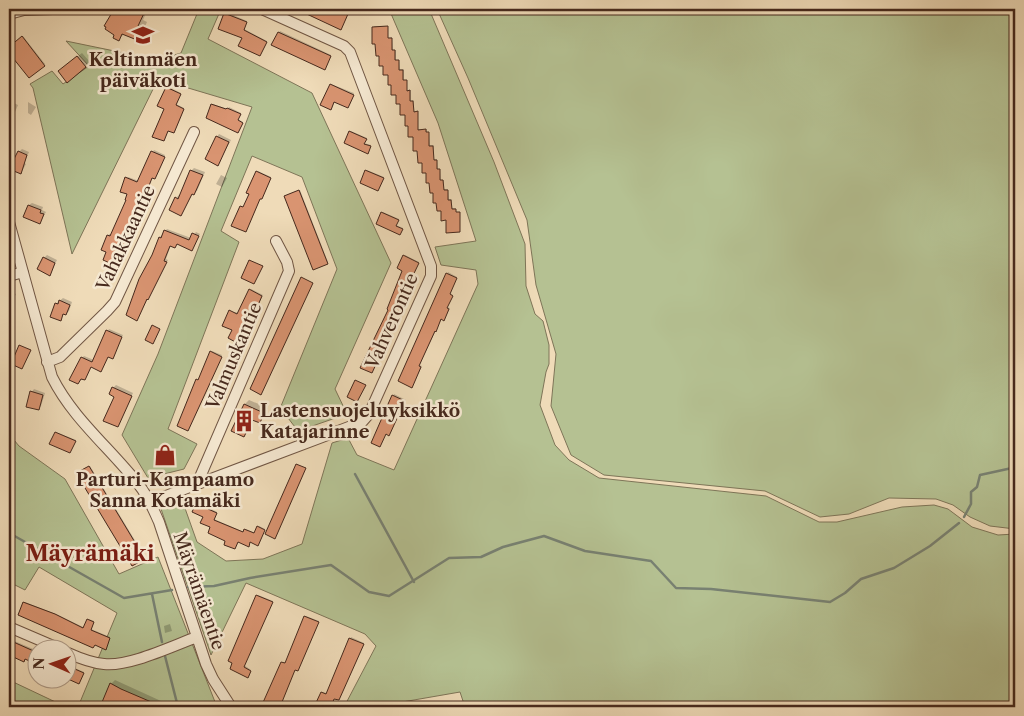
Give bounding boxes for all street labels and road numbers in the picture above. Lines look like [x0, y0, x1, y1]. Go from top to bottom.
street label: Vahakkaantie [91, 182, 160, 295]
street label: Vahverontie [361, 270, 423, 373]
street label: Valmuskantie [201, 299, 267, 414]
street label: Mäyrämäentie [168, 529, 230, 653]

